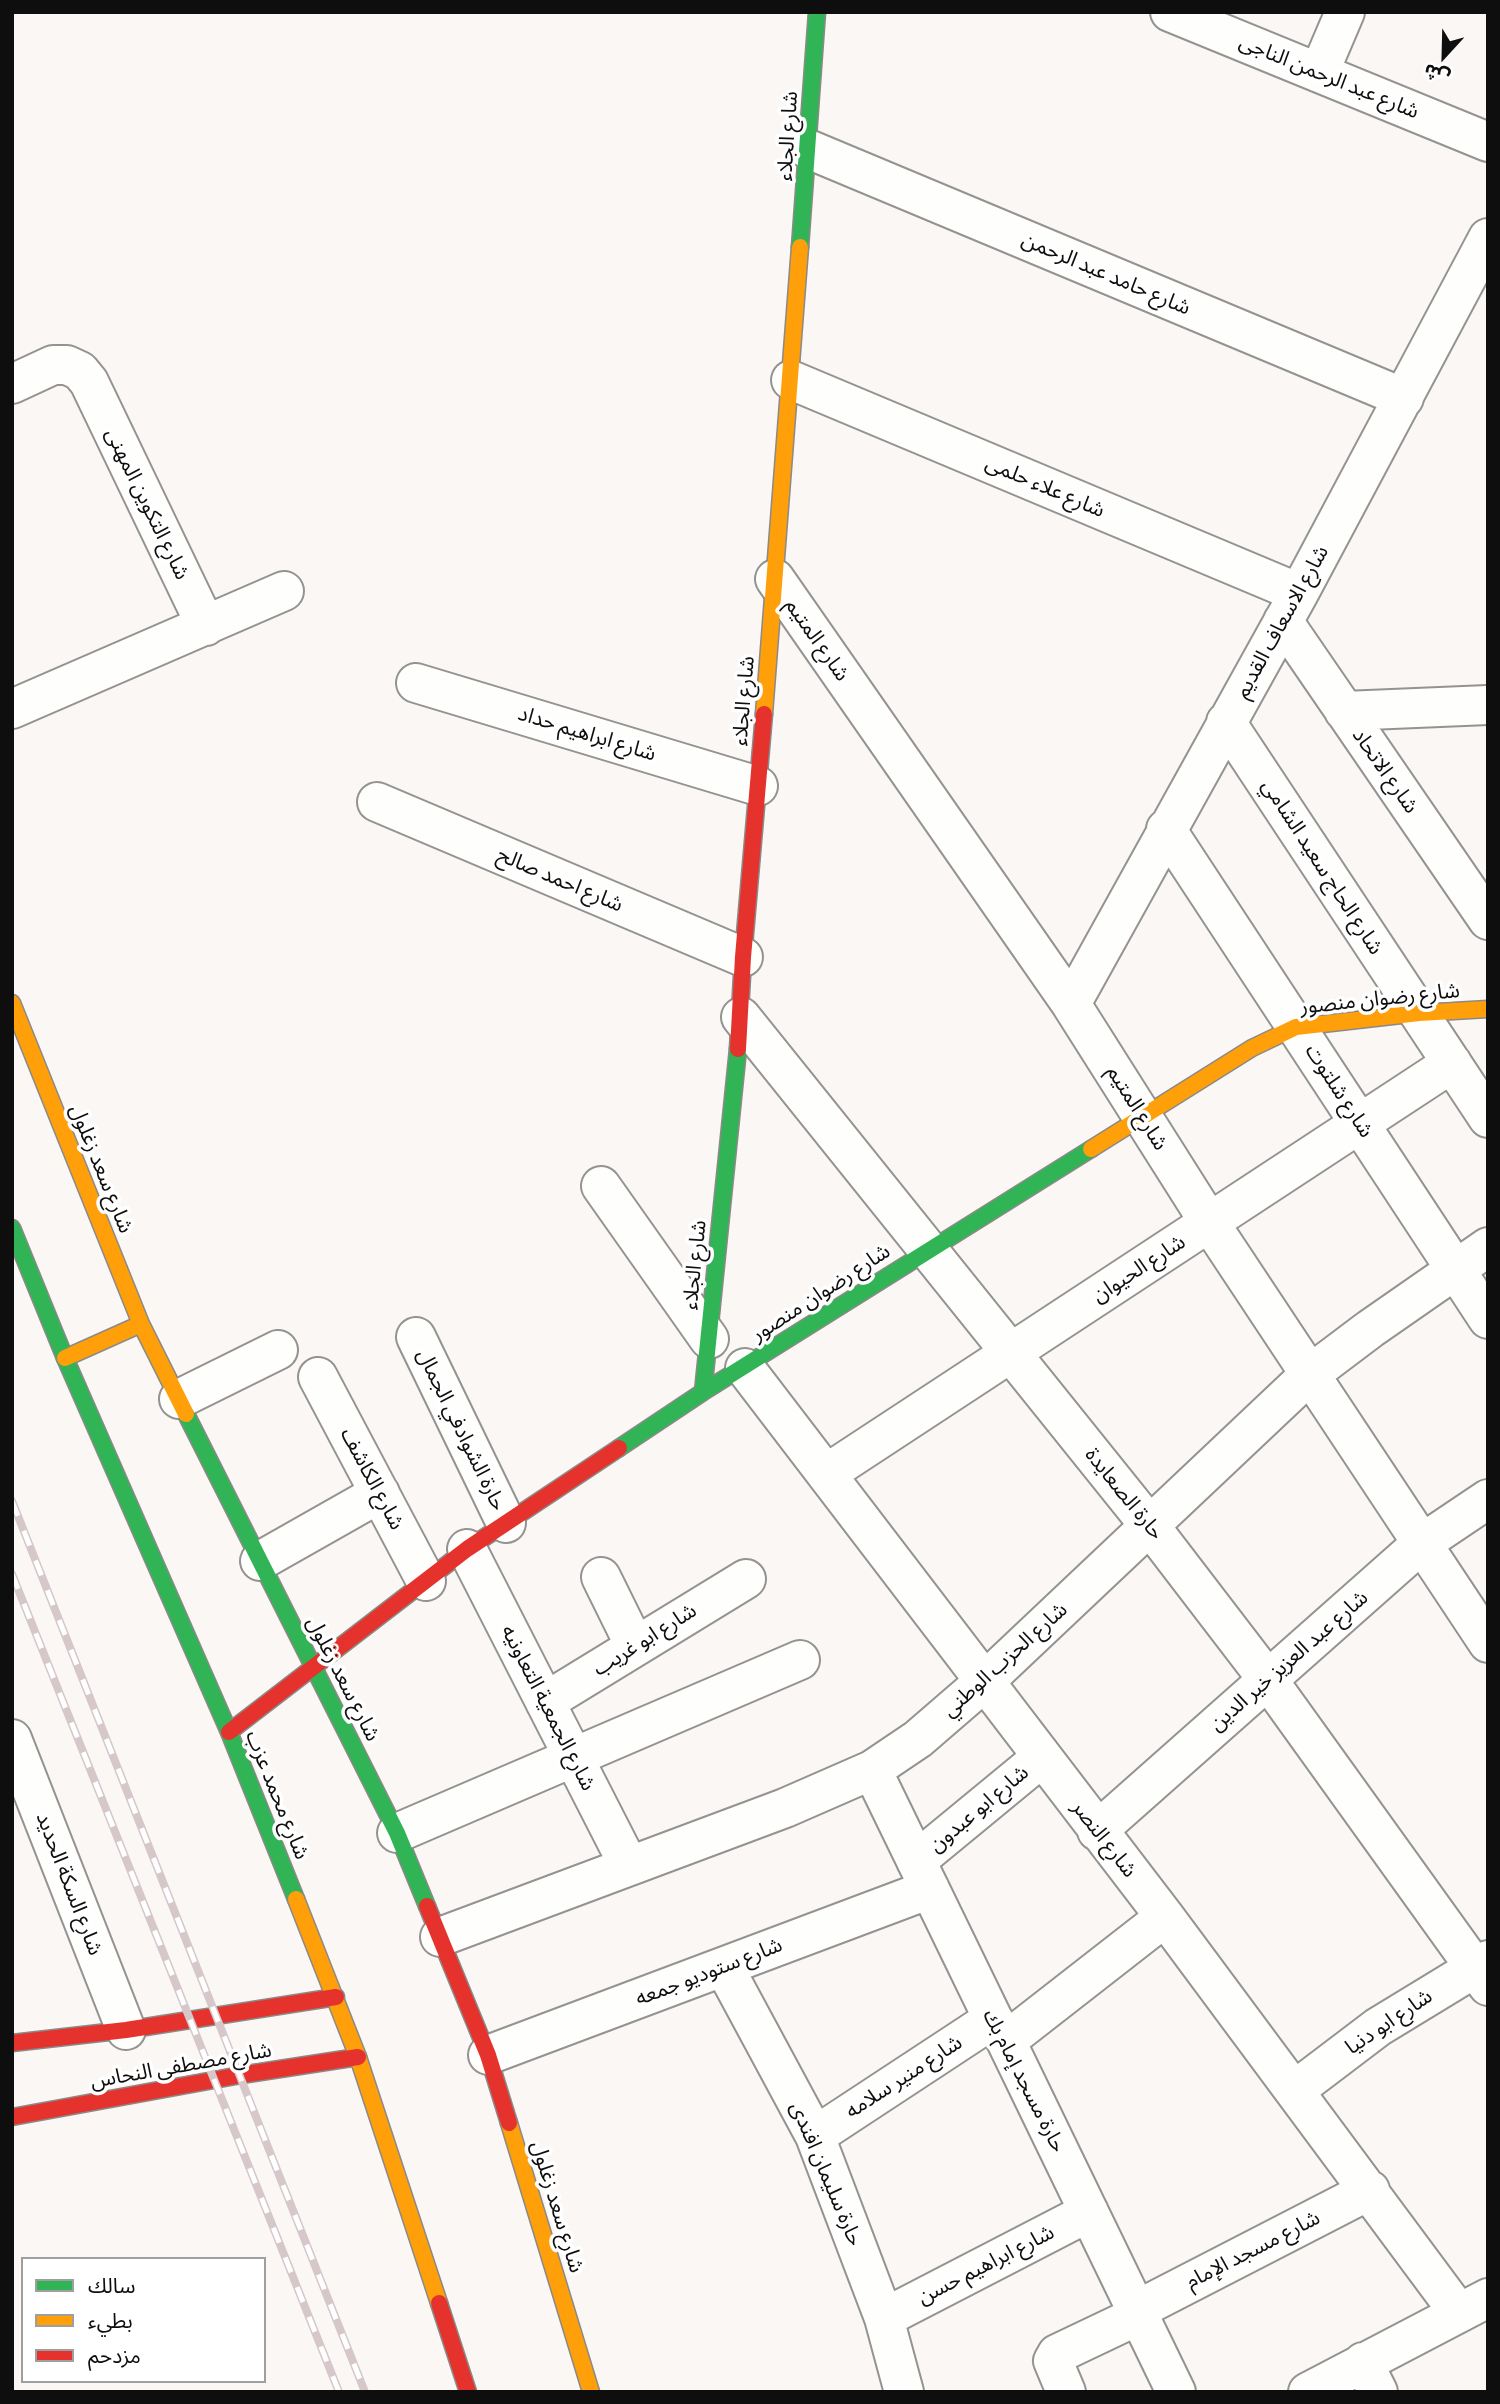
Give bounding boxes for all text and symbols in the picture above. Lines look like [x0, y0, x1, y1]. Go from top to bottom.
north arrow [1409, 21, 1479, 91]
street label: شارع عبد الرحمن الناجى [1235, 29, 1423, 125]
text: ش [1419, 58, 1453, 93]
street label: شارع الجلاء [772, 90, 804, 182]
street label: شارع حامد عبد الرحمن [1018, 227, 1194, 321]
street label: شارع التكوين المهنى [99, 424, 195, 584]
street label: شارع علاء حلمى [981, 451, 1109, 523]
street label: شارع الاسعاف القديم [1230, 541, 1334, 703]
street label: شارع المتيم [779, 594, 855, 686]
street label: شارع الجلاء [728, 655, 760, 747]
street label: شارع ابراهيم حداد [515, 701, 659, 767]
street label: شارع الاتحاد [1347, 724, 1423, 818]
street label: شارع الحاج سعيد الشامي [1256, 775, 1388, 959]
street label: شارع احمد صالح [493, 842, 627, 918]
street label: شارع رضوان منصور [1299, 978, 1461, 1020]
street label: شارع شلتوت [1299, 1039, 1379, 1143]
street label: شارع المتيم [1101, 1061, 1173, 1155]
street label: شارع سعد زغلول [64, 1101, 138, 1237]
street label: شارع الجلاء [678, 1219, 712, 1311]
street label: شارع الحيوان [1088, 1230, 1190, 1308]
street label: شارع رضوان منصور [747, 1239, 895, 1347]
street label: حارة الشوادفي الجمال [411, 1345, 511, 1515]
street label: شارع الكاشف [335, 1424, 409, 1534]
street label: حارة الصعايدة [1079, 1443, 1169, 1545]
street label: شارع عبد العزيز خير الدين [1204, 1585, 1374, 1737]
street label: شارع الحزب الوطني [937, 1597, 1073, 1723]
street label: شارع ابو غريب [589, 1598, 701, 1682]
street label: شارع سعد زغلول [301, 1612, 385, 1746]
street label: شارع الجمعية التعاونيه [495, 1621, 601, 1795]
street label: شارع محمد عزب [240, 1727, 314, 1863]
street label: شارع ابو عبدون [924, 1760, 1034, 1858]
street label: شارع النصر [1066, 1795, 1142, 1883]
street label: شارع السكة الحديد [30, 1809, 108, 1959]
street label: شارع ستوديو جمعه [632, 1932, 786, 2012]
street label: شارع ابو دنيا [1341, 1984, 1437, 2060]
street label: حارة مسجد إمام بك [977, 2005, 1071, 2157]
street label: شارع منير سلامه [841, 2030, 967, 2124]
street label: شارع مصطفى النحاس [88, 2038, 274, 2094]
street label: حارة سليمان افندى [784, 2098, 868, 2250]
street label: شارع سعد زغلول [525, 2138, 589, 2276]
street label: شارع مسجد الإمام [1182, 2205, 1324, 2295]
street label: شارع ابراهيم حسن [913, 2220, 1059, 2310]
legend [21, 2257, 266, 2383]
text: سالك [88, 2268, 135, 2299]
text: بطيء [88, 2303, 133, 2334]
text: مزدحم [88, 2338, 141, 2369]

